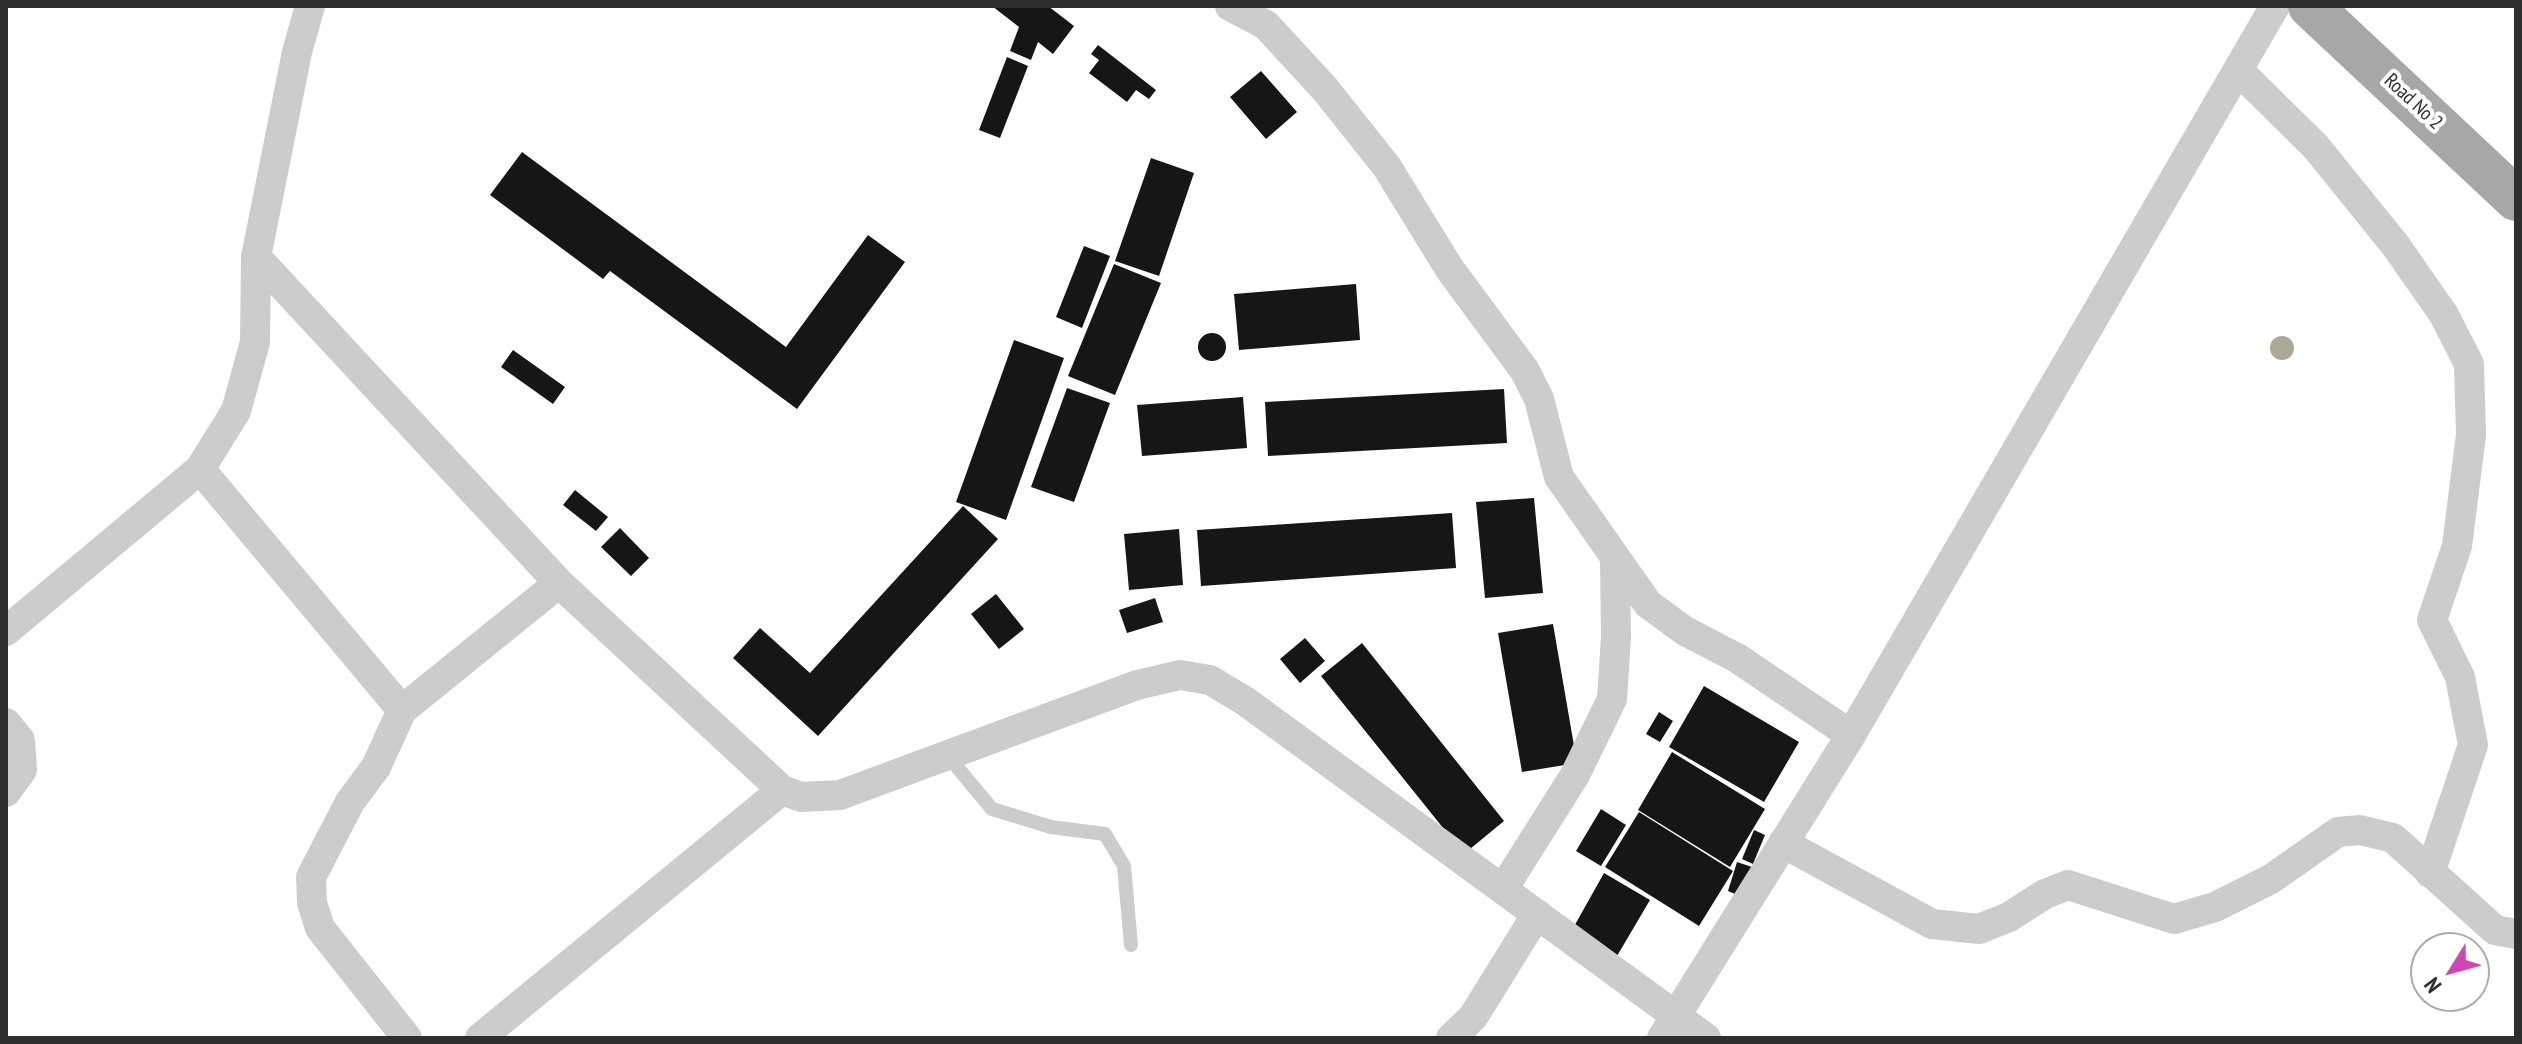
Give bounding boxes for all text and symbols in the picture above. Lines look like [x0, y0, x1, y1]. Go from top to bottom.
street label: Road No 2 [2379, 69, 2447, 135]
north arrow [2410, 932, 2490, 1012]
text: N [2418, 972, 2447, 998]

